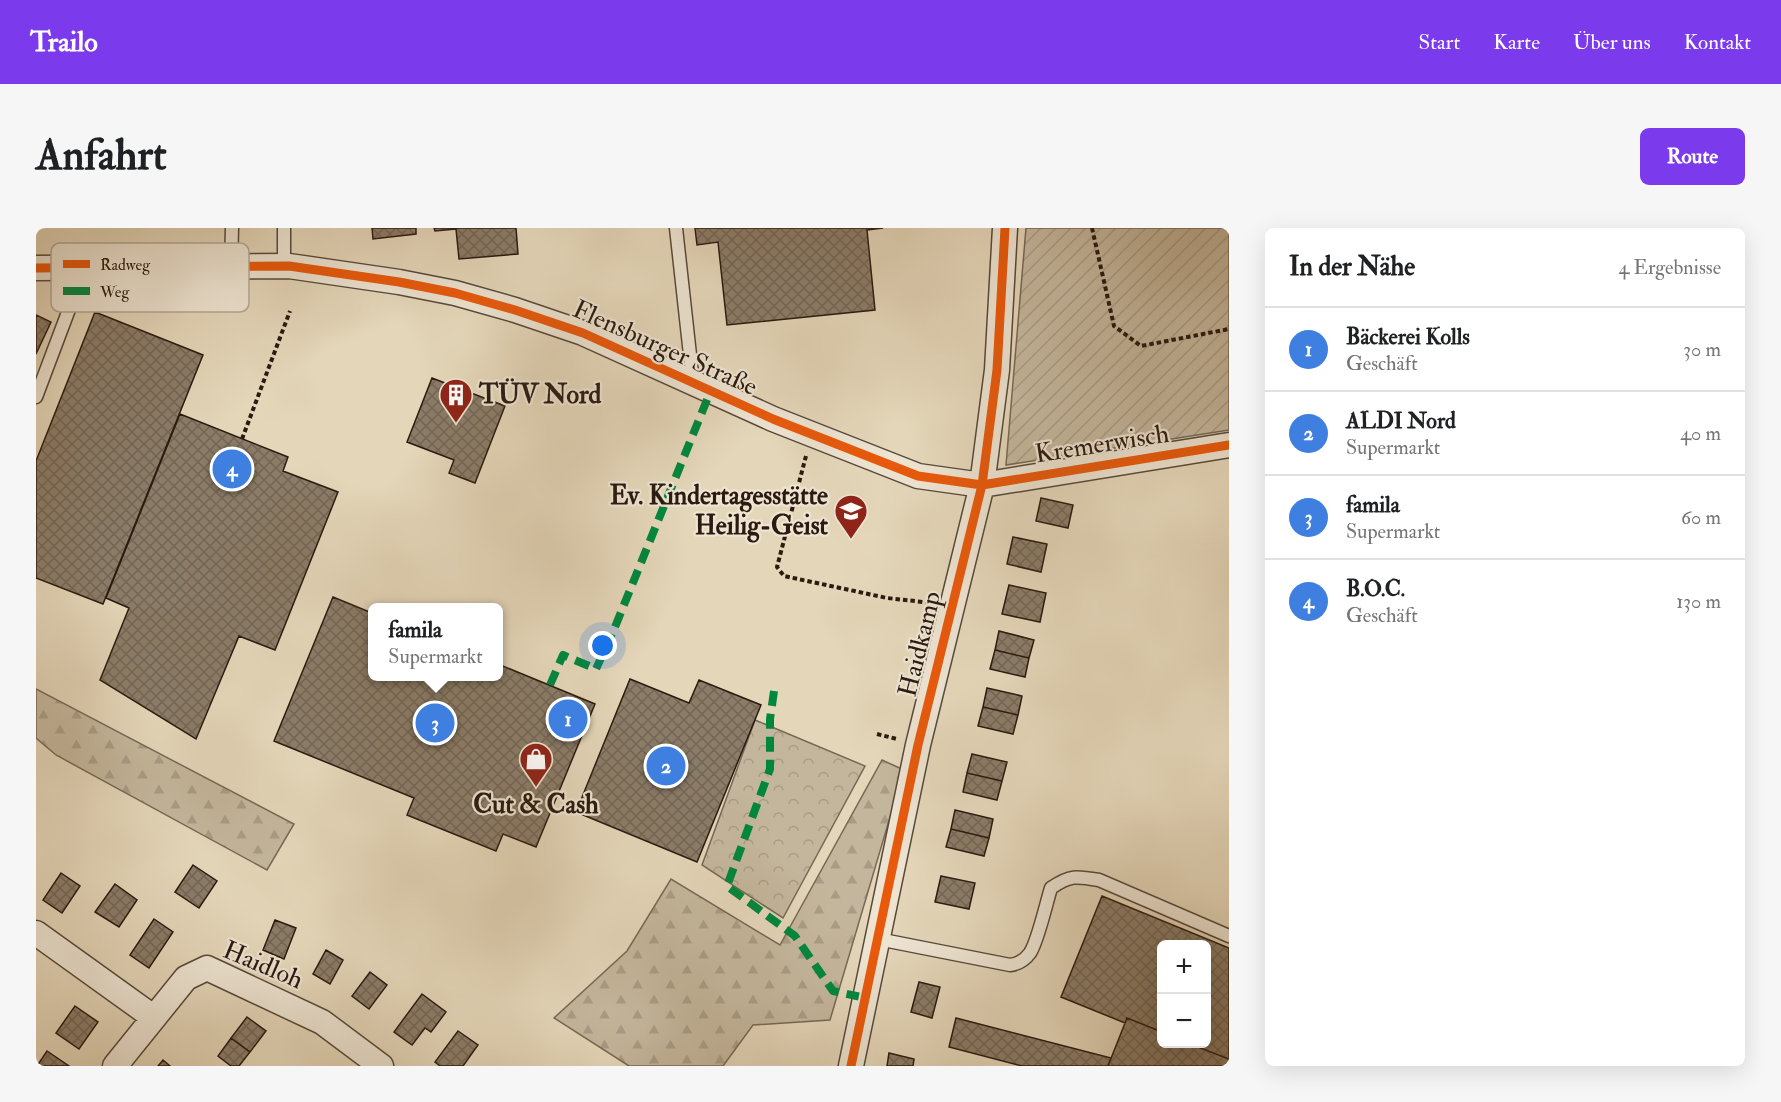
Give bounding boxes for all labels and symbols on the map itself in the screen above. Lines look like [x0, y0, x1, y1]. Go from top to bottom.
legend [51, 243, 249, 312]
text: Radweg [100, 255, 151, 275]
text: Weg [99, 282, 131, 302]
street label: Flensburger Straße [568, 293, 762, 403]
building icon: TÜV Nord [438, 377, 474, 424]
place label: TÜV Nord [478, 378, 602, 411]
street label: Kremerwisch [1033, 418, 1172, 470]
pin: 4 [212, 446, 252, 492]
place label: Ev. Kindertagesstätte Heilig-Geist [610, 480, 829, 543]
school or university icon: Ev. Kindertagesstätte Heilig-Geist [833, 493, 869, 540]
street label: Haidkamp [891, 588, 950, 700]
your location [588, 631, 617, 660]
pin: 1 [548, 696, 588, 742]
pin: 3 [416, 700, 454, 746]
shop icon: Cut & Cash [518, 741, 554, 788]
pin: 2 [646, 744, 686, 788]
place label: Cut & Cash [473, 789, 599, 821]
street label: Haidloh [218, 934, 308, 996]

